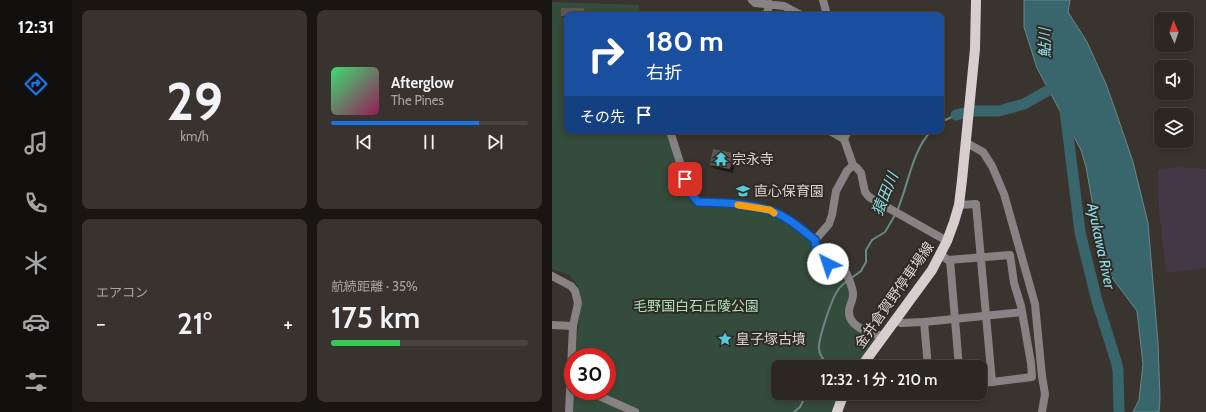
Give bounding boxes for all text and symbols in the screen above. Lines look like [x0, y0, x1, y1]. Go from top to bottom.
north arrow [1154, 12, 1194, 52]
map controls [1154, 12, 1194, 148]
text: 12:31 [18, 16, 54, 38]
text: 180 m [646, 24, 724, 58]
water label: 鮎川 [1036, 26, 1054, 58]
icon: right [580, 28, 632, 80]
button: sound [1154, 60, 1194, 100]
text: 右折 [646, 62, 682, 84]
icon: directions [22, 70, 50, 98]
text: 29 [166, 70, 223, 133]
text: Afterglow [391, 74, 454, 92]
text: The Pines [391, 92, 444, 108]
icon: arrive [633, 104, 655, 126]
text: その先 [580, 108, 625, 126]
button: layers [1154, 108, 1194, 148]
text: km/h [180, 128, 209, 144]
icon: music [22, 129, 50, 157]
icon: previous [353, 131, 375, 153]
icon: pause [418, 131, 440, 153]
icon: next [484, 131, 506, 153]
place label: 宗永寺 [732, 150, 774, 168]
temple icon: 宗永寺 [713, 151, 729, 167]
pin [668, 162, 702, 196]
icon: arrive [674, 168, 696, 190]
water label: 猿田川 [868, 168, 903, 218]
place label: 直心保育園 [754, 182, 824, 200]
school or university icon: 直心保育園 [735, 183, 751, 199]
icon: phone [22, 189, 50, 217]
water label: Ayukawa River [1083, 200, 1119, 292]
street label: 金井倉賀野停車場線 [850, 238, 938, 352]
position arrow [807, 243, 849, 285]
icon: climate [22, 249, 50, 277]
text: 航続距離 · 35% [331, 278, 418, 294]
text: エアコン [96, 284, 148, 300]
park label: 毛野国白石丘陵公園 [633, 297, 759, 315]
text: 175 km [331, 299, 420, 336]
text: 21° [177, 305, 212, 342]
icon: car [22, 308, 50, 336]
text: − [96, 310, 106, 337]
text: + [283, 310, 293, 337]
place label: 皇子塚古墳 [736, 330, 806, 348]
place icon: 皇子塚古墳 [717, 331, 733, 347]
speed limit sign: 30 [564, 348, 616, 400]
icon: filters [22, 368, 50, 396]
text: 12:32 · 1 分 · 210 m [821, 371, 937, 389]

